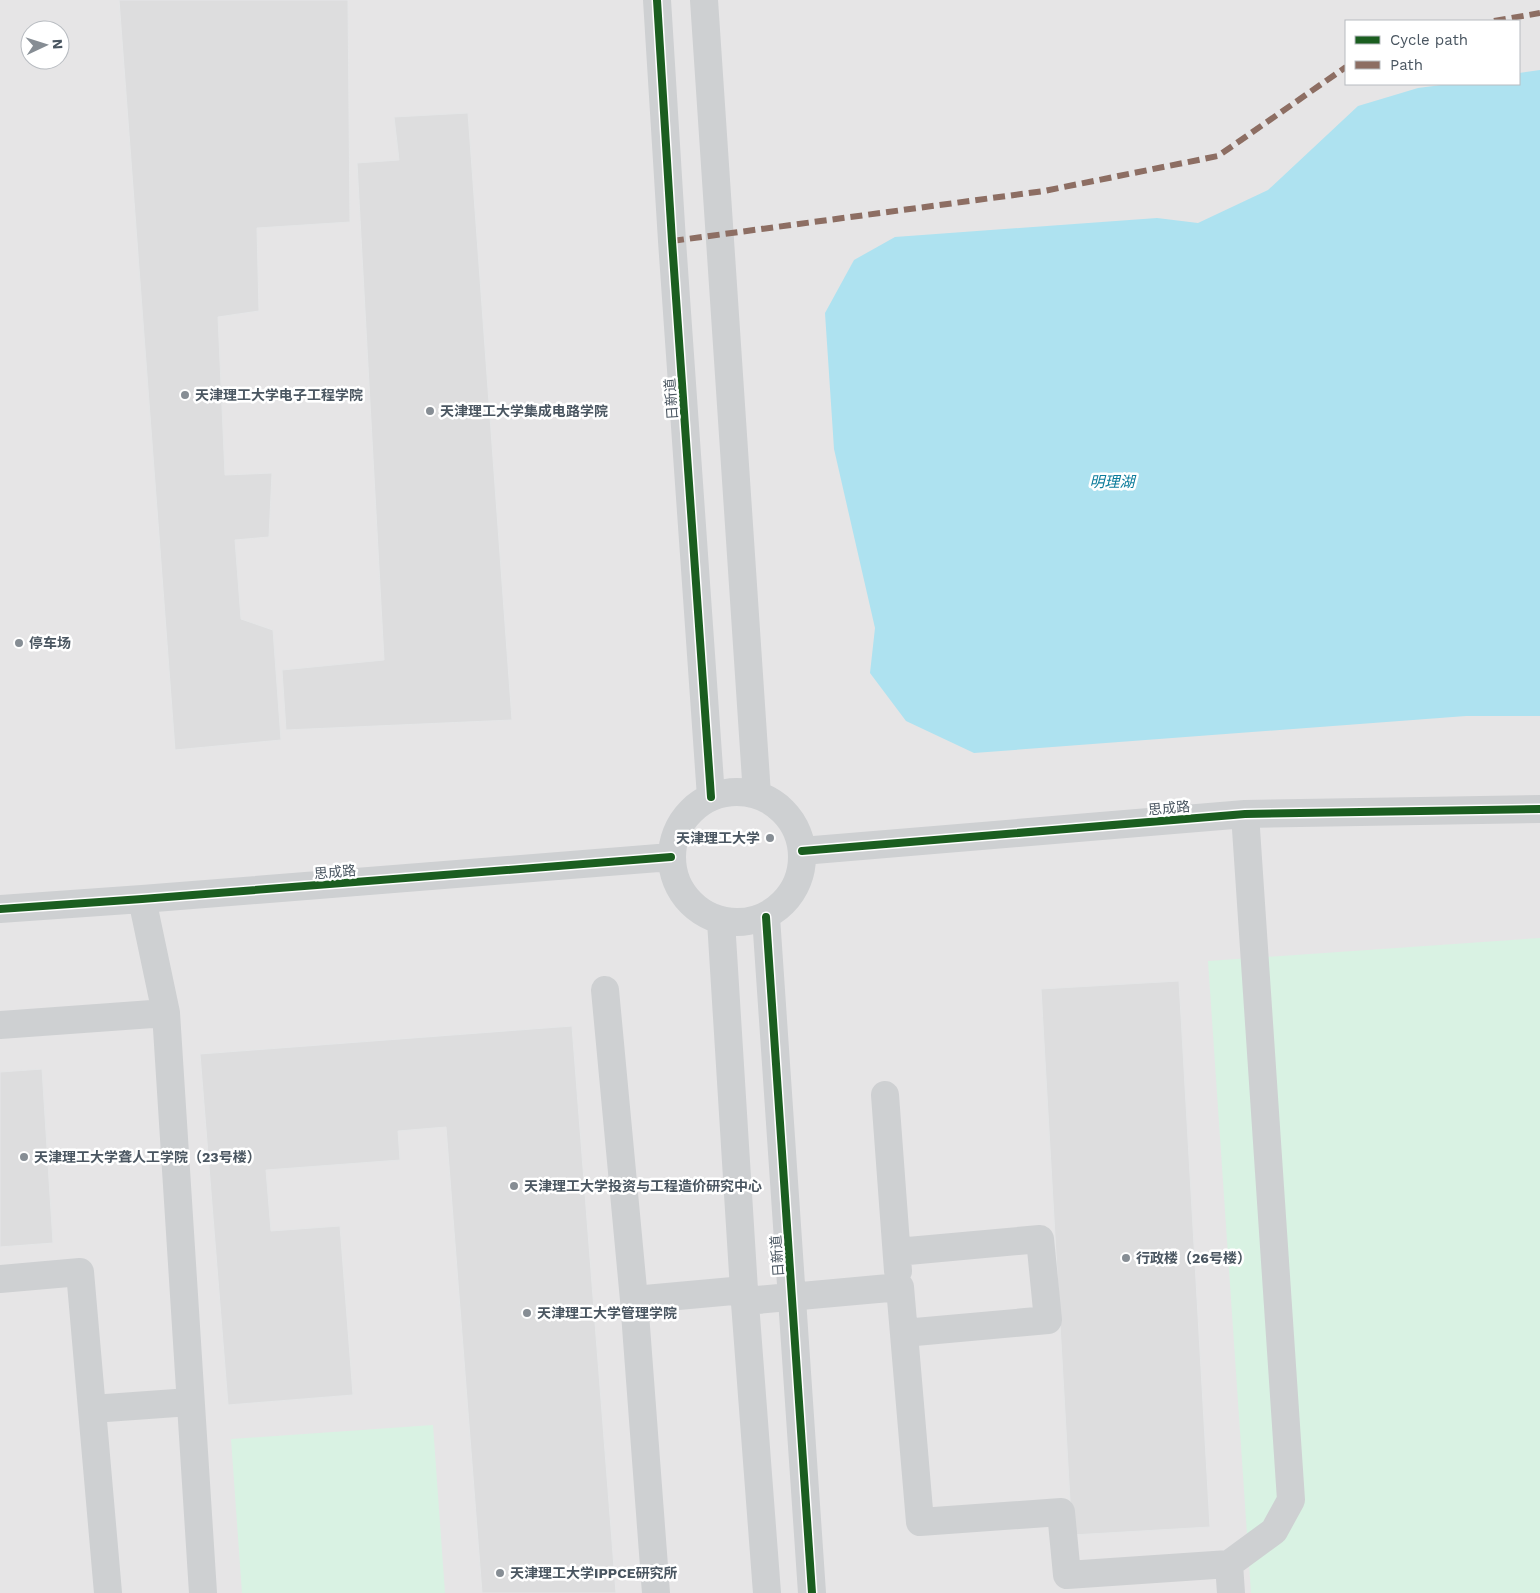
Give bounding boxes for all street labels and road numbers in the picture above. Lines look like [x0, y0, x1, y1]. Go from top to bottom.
street label: 日新道 [662, 377, 680, 421]
street label: 思成路 [1147, 798, 1191, 818]
street label: 思成路 [313, 862, 357, 882]
street label: 日新道 [768, 1234, 786, 1278]

